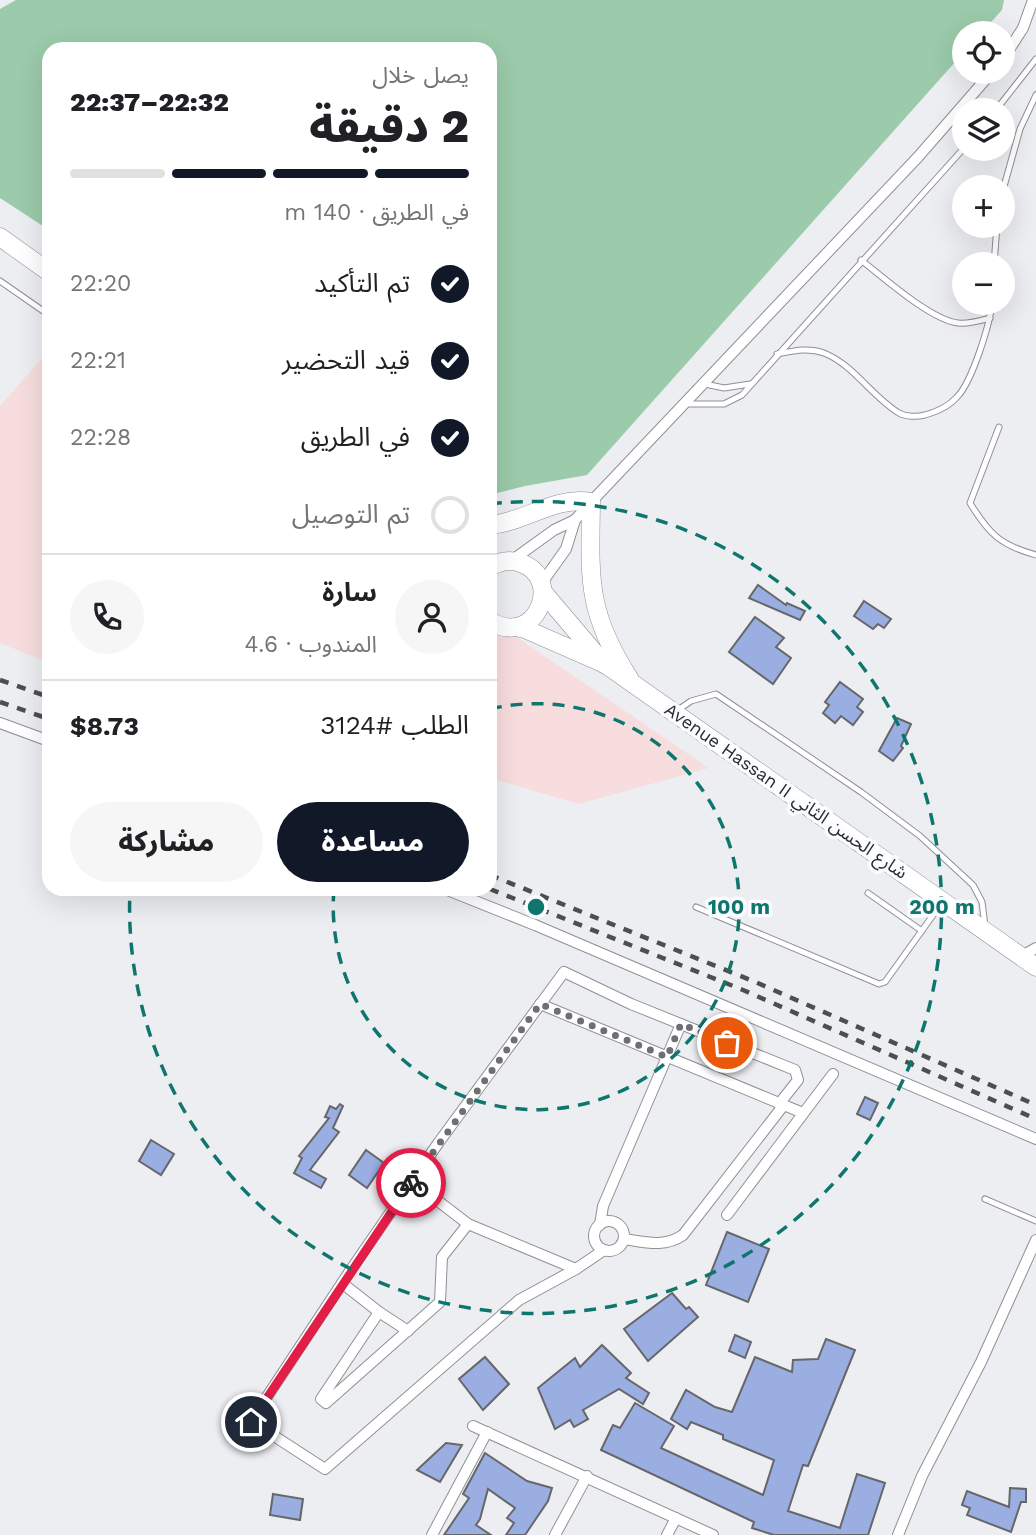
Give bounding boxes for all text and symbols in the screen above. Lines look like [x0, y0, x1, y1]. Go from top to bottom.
map controls [952, 21, 1015, 315]
button: locate [952, 21, 1015, 84]
text: يصل خلال [372, 62, 469, 89]
text: 22:32–22:37 [70, 87, 229, 117]
button: layers [952, 98, 1015, 161]
text: 2 دقيقة [309, 99, 469, 153]
button: + [952, 175, 1015, 238]
text: في الطريق · 140 m [284, 199, 469, 226]
button: − [952, 252, 1015, 315]
icon: check [431, 265, 469, 303]
text: تم التأكيد [314, 268, 410, 298]
text: 22:20 [70, 270, 131, 297]
icon: check [431, 342, 469, 380]
text: قيد التحضير [282, 345, 410, 375]
text: 22:21 [70, 347, 126, 374]
icon: check [431, 419, 469, 457]
text: في الطريق [301, 422, 410, 452]
text: 22:28 [70, 424, 131, 451]
text: تم التوصيل [292, 499, 410, 529]
text: سارة [322, 577, 377, 607]
button: phone [70, 580, 144, 654]
button: person [395, 580, 469, 654]
text: المندوب · 4.6 [245, 631, 377, 658]
street label: Avenue Hassan II شارع الحسن الثاني [659, 698, 912, 886]
text: الطلب #3124 [320, 710, 469, 740]
text: $8.73 [70, 711, 139, 741]
button: مشاركة [70, 802, 263, 882]
button: مساعدة [277, 802, 469, 882]
text: 100 m [708, 894, 770, 919]
text: 200 m [909, 894, 975, 919]
centre of rings [524, 895, 548, 919]
pin [697, 1013, 757, 1073]
icon: bag [708, 1024, 746, 1062]
courier [376, 1148, 446, 1218]
icon: bike [392, 1164, 430, 1202]
pin [221, 1392, 281, 1452]
icon: home [232, 1403, 270, 1441]

